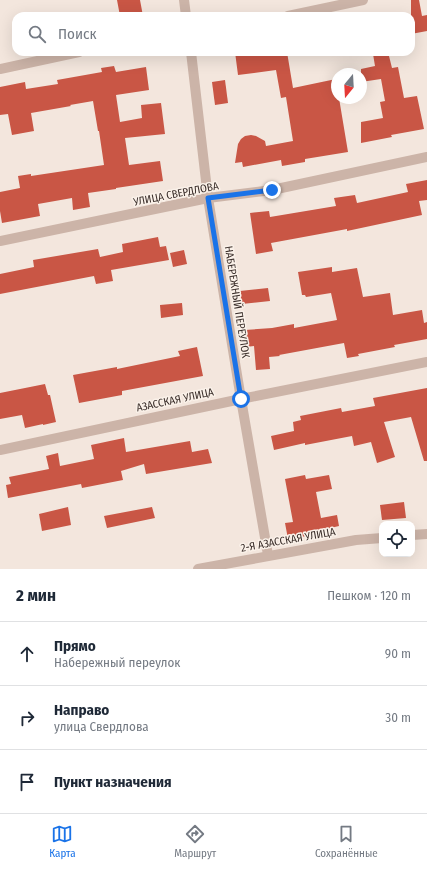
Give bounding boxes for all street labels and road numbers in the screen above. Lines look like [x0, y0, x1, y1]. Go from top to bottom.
street label: УЛИЦА СВЕРДЛОВА [131, 179, 220, 209]
street label: НАБЕРЕЖНЫЙ ПЕРЕУЛОК [222, 245, 252, 359]
street label: АЗАССКАЯ УЛИЦА [135, 385, 215, 415]
street label: 2-Я АЗАССКАЯ УЛИЦА [240, 525, 337, 555]

